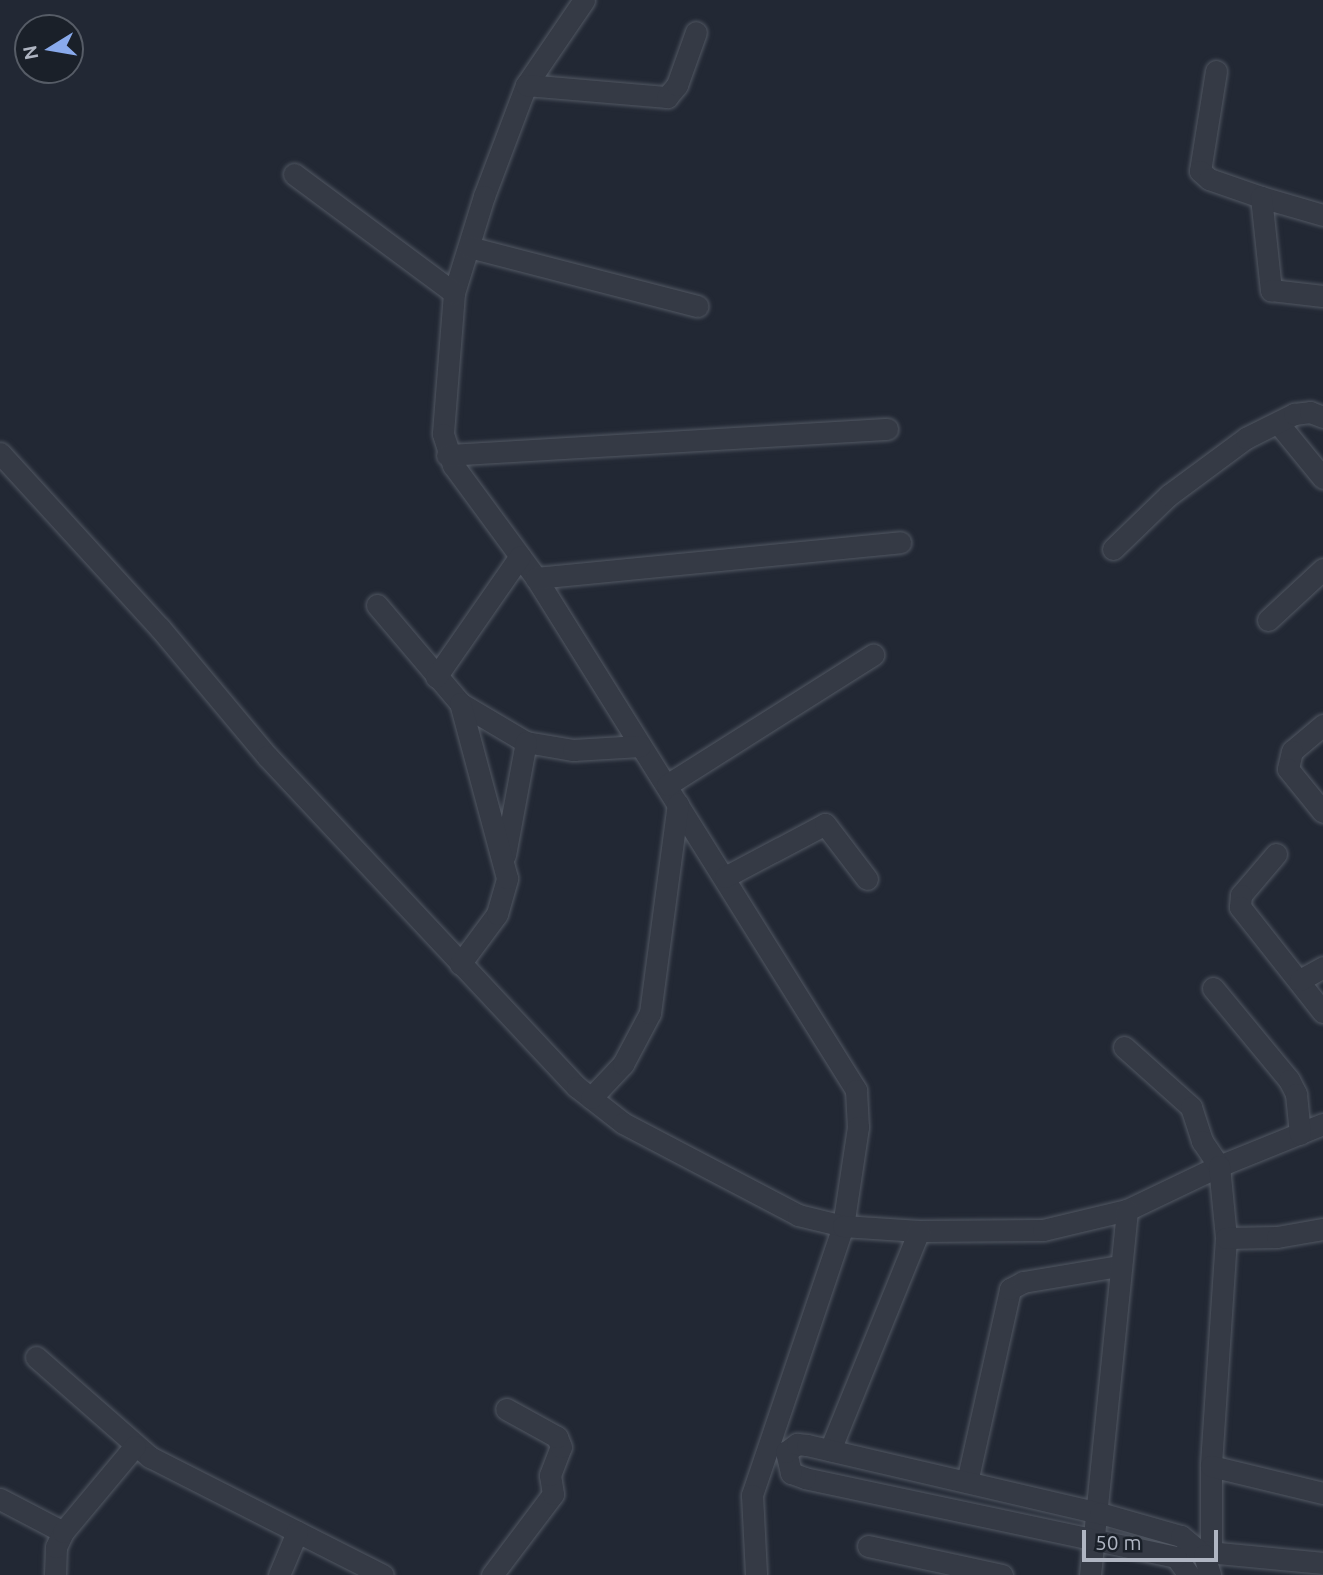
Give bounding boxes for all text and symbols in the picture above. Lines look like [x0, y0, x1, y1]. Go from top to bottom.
north arrow [14, 14, 84, 84]
text: N [18, 44, 43, 62]
scale bar [1085, 1516, 1222, 1560]
text: 50 m [1095, 1530, 1142, 1554]

